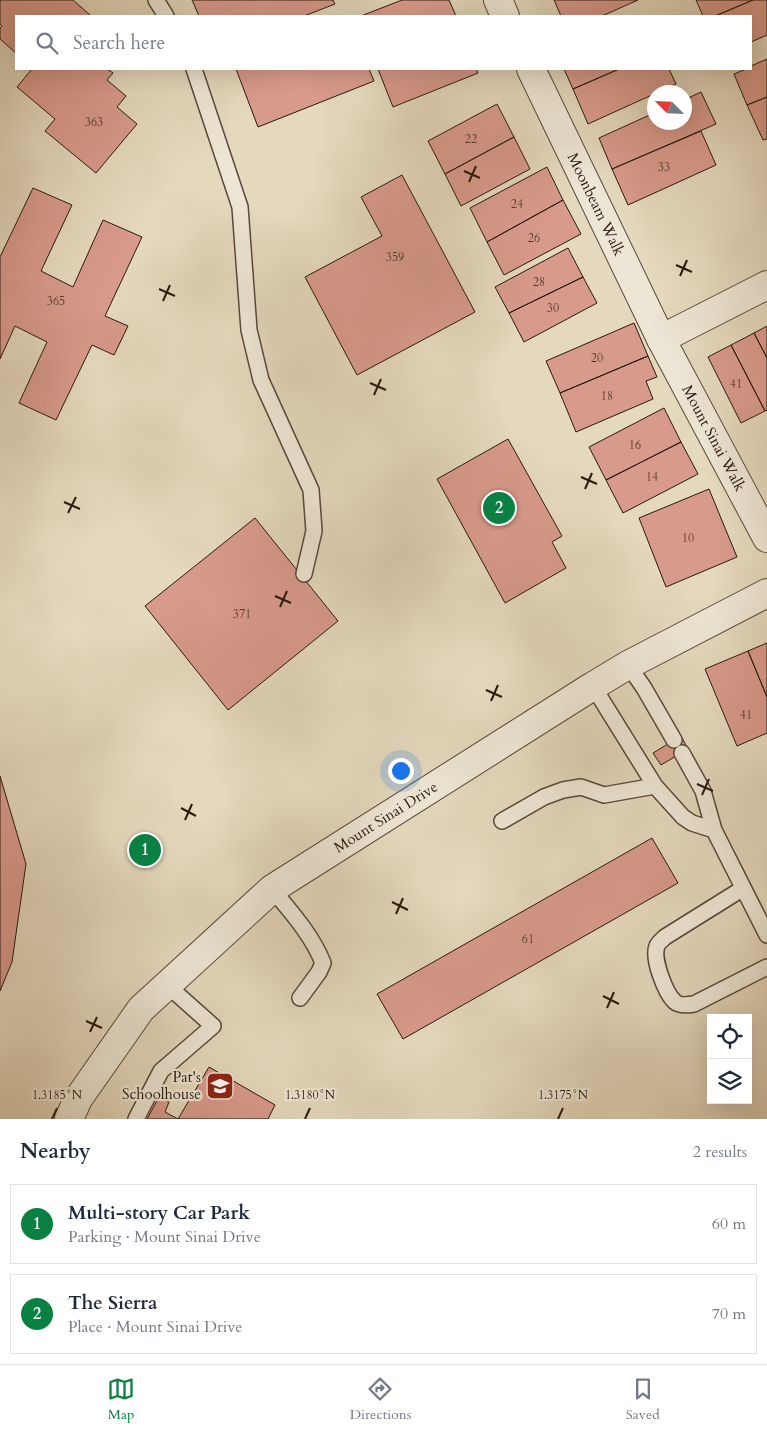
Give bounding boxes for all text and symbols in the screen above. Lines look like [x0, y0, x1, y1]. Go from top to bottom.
search box [15, 15, 752, 70]
icon: search [33, 29, 61, 57]
text: Search here [73, 30, 165, 56]
north arrow [647, 85, 692, 130]
house number: 363 [85, 114, 103, 130]
house number: 22 [465, 131, 477, 147]
street label: Moonbeam Walk [563, 149, 629, 259]
house number: 33 [658, 159, 670, 175]
house number: 24 [511, 196, 523, 212]
house number: 26 [528, 230, 540, 246]
house number: 359 [386, 249, 404, 265]
house number: 28 [533, 274, 545, 290]
house number: 365 [47, 293, 65, 309]
house number: 30 [547, 300, 559, 316]
house number: 20 [591, 350, 603, 366]
house number: 41 [730, 376, 742, 392]
street label: Mount Sinai Walk [677, 381, 750, 495]
house number: 18 [601, 388, 613, 404]
house number: 16 [629, 437, 641, 453]
house number: 14 [646, 469, 658, 485]
pin: 2 [483, 489, 515, 527]
house number: 10 [682, 530, 694, 546]
house number: 371 [233, 606, 251, 622]
house number: 41 [740, 707, 752, 723]
your location [388, 758, 414, 784]
street label: Mount Sinai Drive [330, 777, 442, 857]
pin: 1 [129, 831, 161, 869]
house number: 61 [522, 931, 534, 947]
map controls [707, 1014, 752, 1104]
button: locate [707, 1014, 752, 1059]
button: layers [707, 1059, 752, 1104]
place label: Pat's Schoolhouse [122, 1067, 201, 1104]
school or university icon: Pat's Schoolhouse [205, 1071, 235, 1101]
text: 1.3185°N [32, 1087, 83, 1103]
text: 1.3180°N [285, 1087, 336, 1103]
text: 1.3175°N [538, 1087, 589, 1103]
text: Nearby [20, 1137, 91, 1166]
text: 2 results [693, 1141, 747, 1163]
text: Multi-story Car Park [68, 1200, 250, 1226]
text: 1 [33, 1213, 41, 1235]
text: 60 m [712, 1213, 746, 1235]
text: Parking · Mount Sinai Drive [68, 1226, 261, 1248]
text: The Sierra [68, 1290, 157, 1316]
text: 2 [33, 1303, 41, 1325]
text: 70 m [712, 1303, 746, 1325]
text: Place · Mount Sinai Drive [68, 1316, 243, 1338]
tab: Map [107, 1375, 135, 1424]
tab: Directions [350, 1375, 411, 1424]
tab: Saved [626, 1375, 660, 1424]

